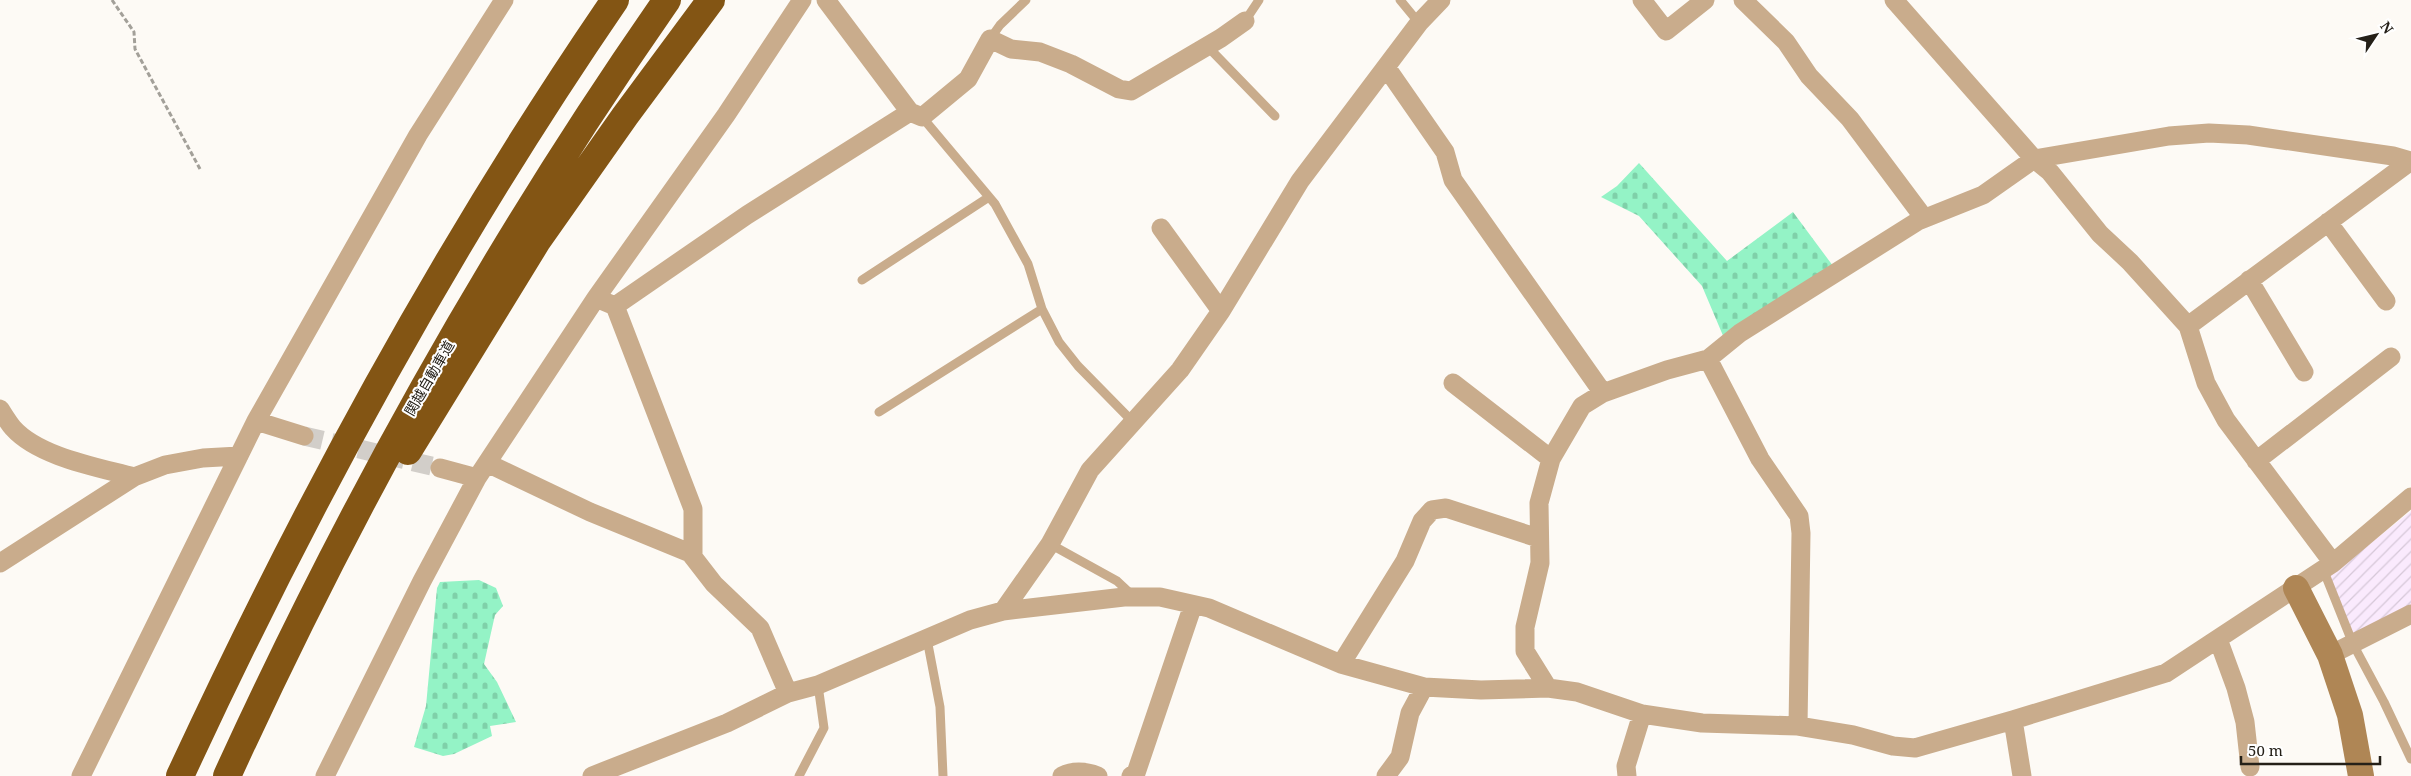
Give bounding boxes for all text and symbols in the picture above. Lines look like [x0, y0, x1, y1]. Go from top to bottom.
north arrow [2351, 10, 2401, 60]
text: N [2376, 17, 2398, 37]
street label: 関越自動車道 [400, 337, 458, 419]
scale bar [2241, 734, 2380, 766]
text: 50 m [2248, 740, 2283, 760]

